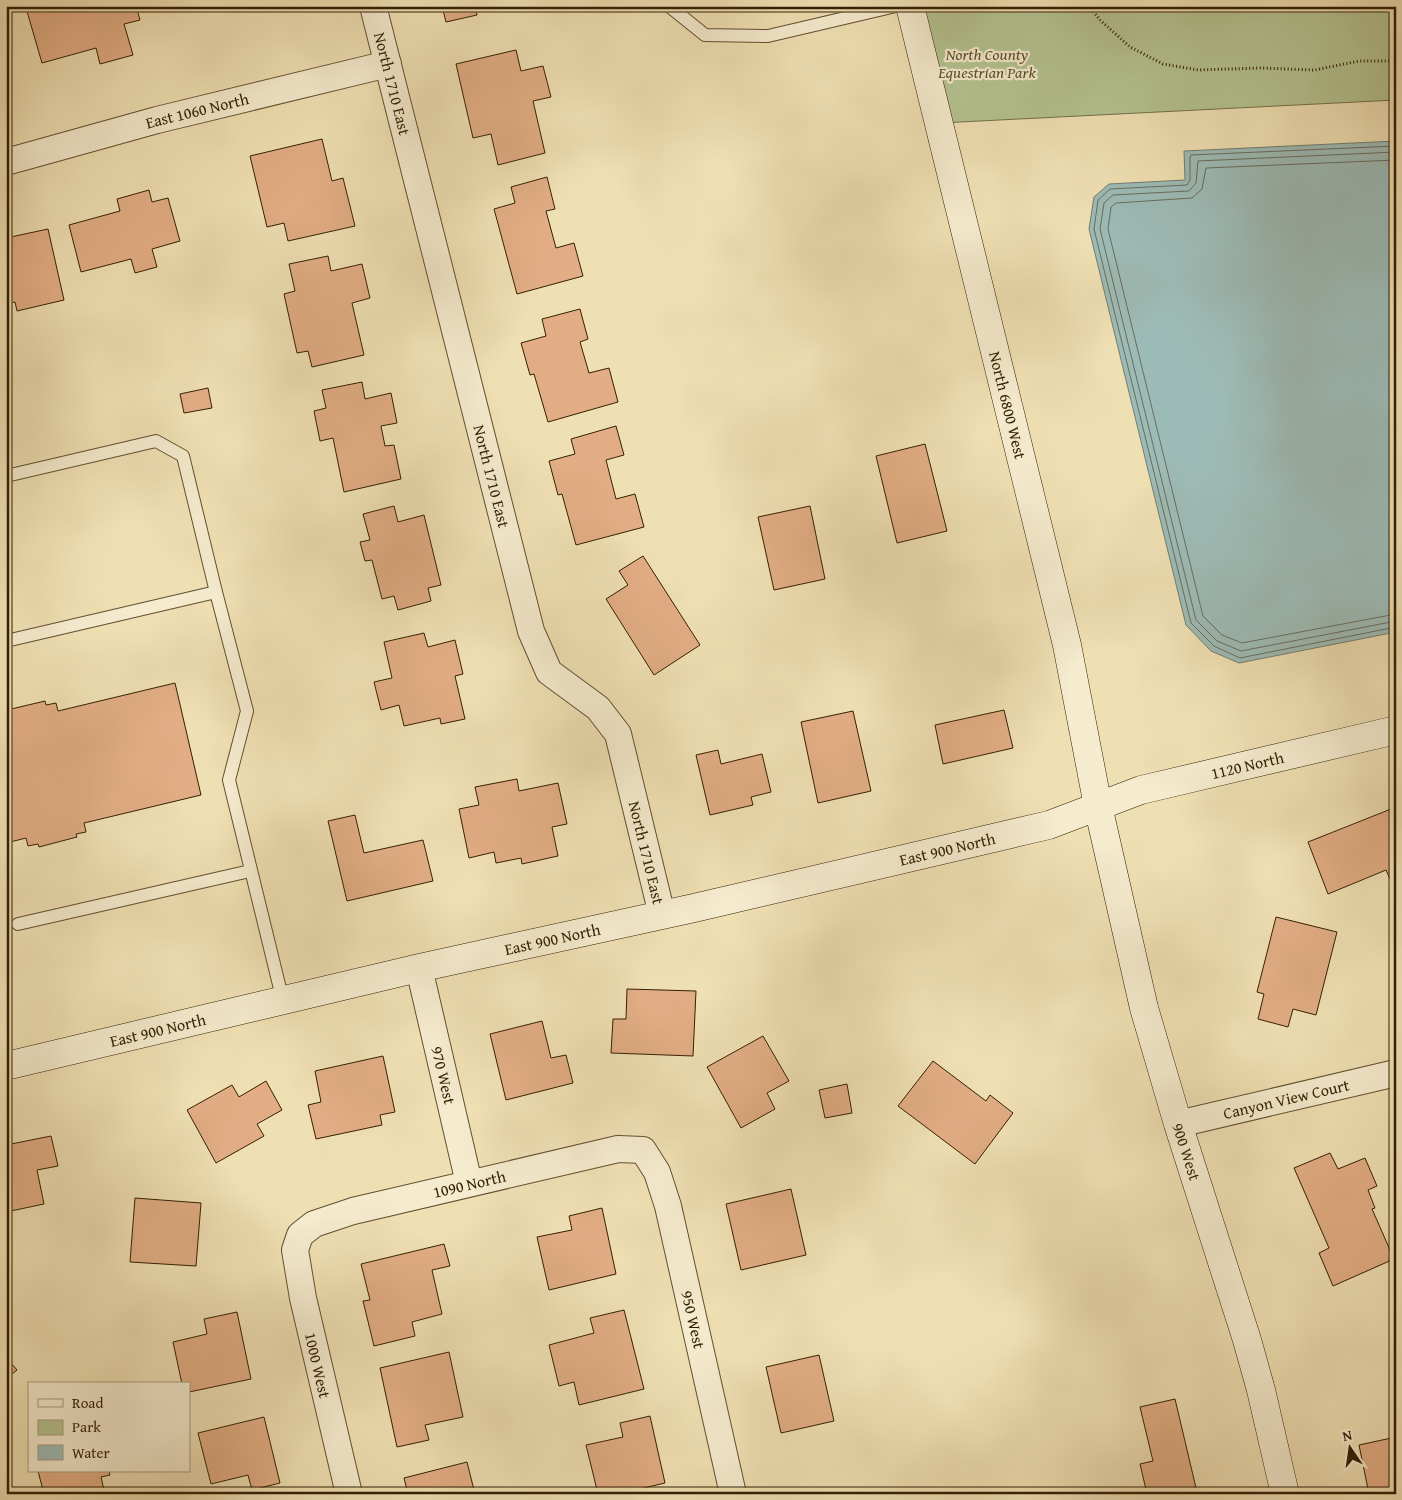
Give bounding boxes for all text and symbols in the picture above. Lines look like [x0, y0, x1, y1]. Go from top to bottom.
street label: North 1710 East [368, 30, 417, 138]
park label: North County Equestrian Park [937, 42, 1036, 84]
street label: East 1060 North [143, 86, 251, 135]
street label: North 6800 West [983, 349, 1033, 462]
street label: North 1710 East [467, 422, 517, 531]
street label: 1120 North [1208, 745, 1286, 785]
street label: North 1710 East [623, 798, 671, 907]
street label: East 900 North [897, 826, 998, 872]
street label: East 900 North [502, 917, 603, 961]
street label: East 900 North [107, 1007, 208, 1053]
street label: 970 West [426, 1044, 462, 1107]
street label: Canyon View Court [1221, 1072, 1352, 1125]
street label: 900 West [1166, 1120, 1207, 1184]
street label: 1090 North [430, 1164, 508, 1204]
street label: 950 West [675, 1288, 712, 1351]
street label: 1000 West [299, 1330, 337, 1401]
legend [28, 1382, 190, 1472]
text: Road [72, 1392, 103, 1413]
text: Park [72, 1416, 101, 1437]
north arrow [1324, 1422, 1374, 1472]
text: N [1340, 1424, 1355, 1446]
text: Water [72, 1442, 110, 1463]

